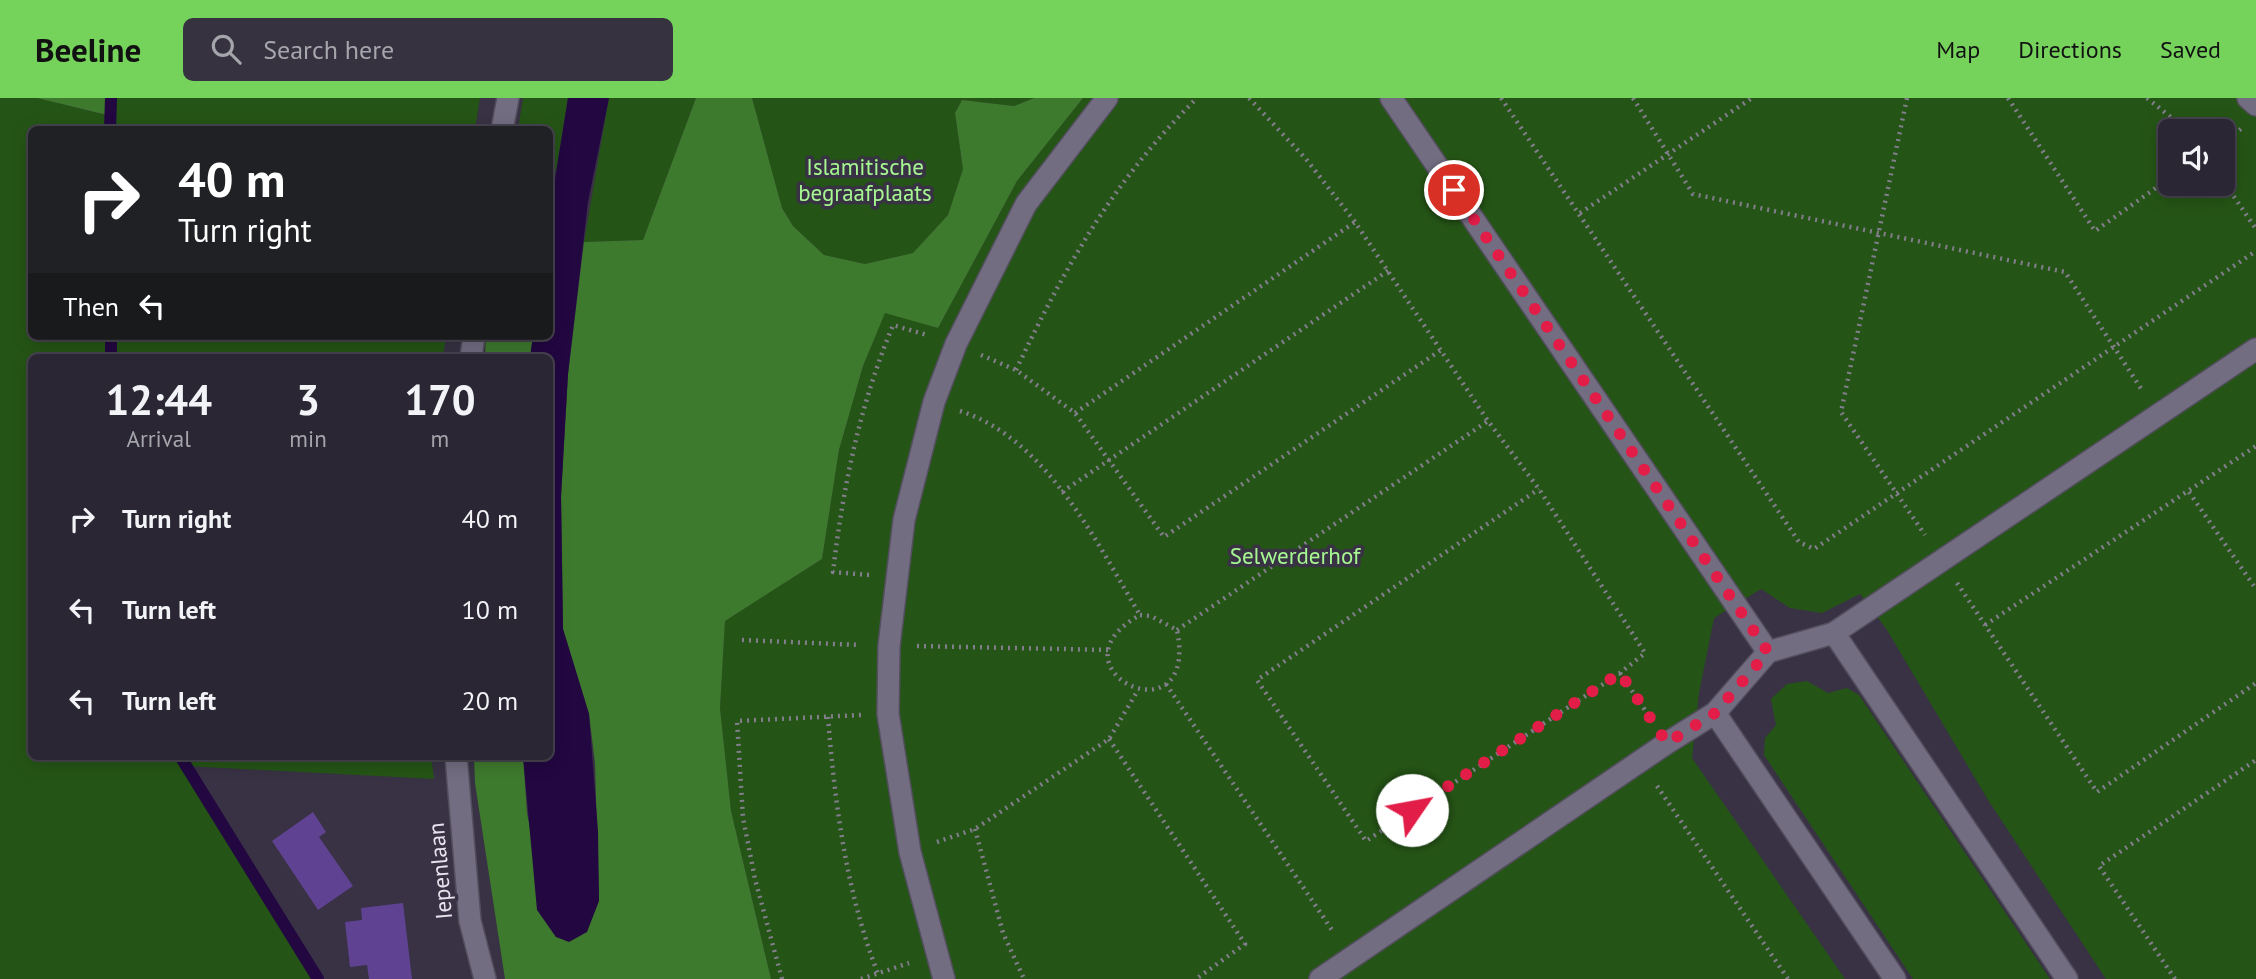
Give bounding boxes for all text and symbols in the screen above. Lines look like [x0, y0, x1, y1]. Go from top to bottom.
search box [183, 18, 673, 81]
text: Beeline [35, 28, 141, 71]
icon: search [207, 30, 245, 68]
text: Search here [263, 33, 394, 66]
text: Map [1936, 34, 1980, 65]
text: Directions [2018, 34, 2122, 65]
text: Saved [2160, 34, 2221, 65]
map controls [2158, 119, 2235, 196]
button: sound [2158, 119, 2235, 196]
text: 40 m [178, 147, 285, 211]
park label: Islamitische begraafplaats [798, 152, 932, 207]
icon: right [63, 154, 154, 245]
pin [1424, 160, 1484, 220]
icon: arrive [1435, 171, 1473, 209]
text: Turn right [178, 209, 312, 251]
icon: left [133, 287, 171, 325]
text: Then [63, 290, 119, 323]
text: 12:44 [105, 372, 212, 427]
text: 3 [296, 372, 320, 427]
text: 170 [404, 372, 476, 427]
text: Arrival [126, 424, 191, 453]
text: min [289, 424, 327, 453]
text: m [431, 424, 449, 453]
icon: right [63, 500, 101, 538]
text: Turn right [122, 502, 231, 535]
text: 40 m [462, 502, 518, 535]
park label: Selwerderhof [1230, 541, 1362, 570]
icon: left [63, 591, 101, 629]
text: Turn left [122, 593, 216, 626]
text: 10 m [462, 593, 518, 626]
icon: left [63, 682, 101, 720]
text: Turn left [122, 684, 216, 717]
text: 20 m [462, 684, 518, 717]
position arrow [1375, 773, 1449, 847]
street label: Iepenlaan [421, 821, 458, 921]

